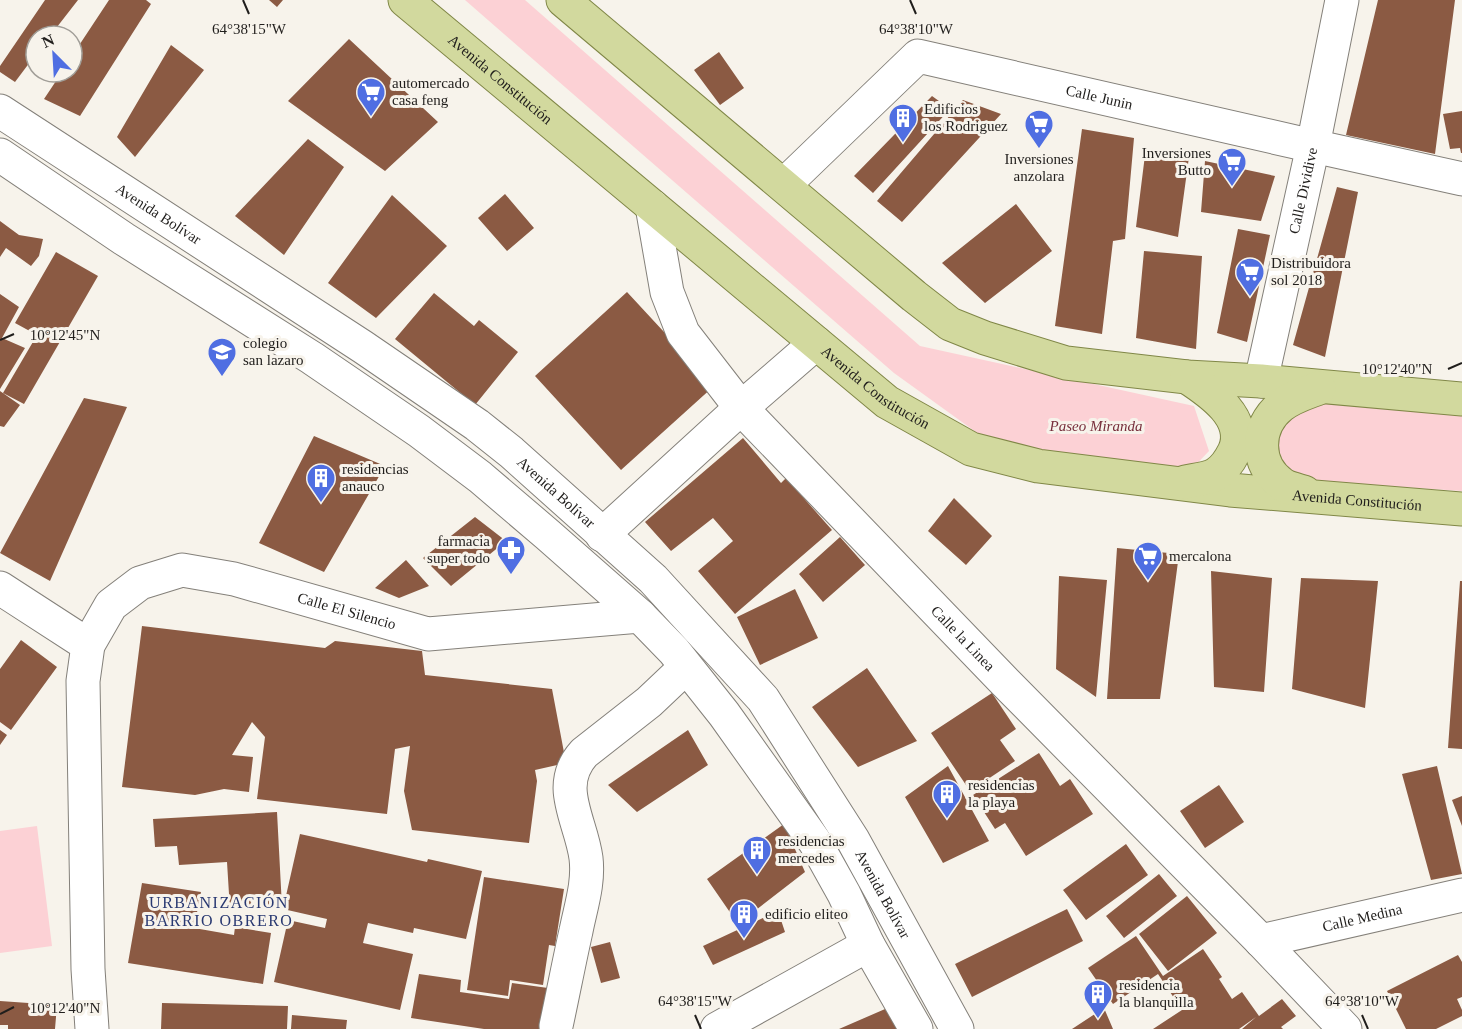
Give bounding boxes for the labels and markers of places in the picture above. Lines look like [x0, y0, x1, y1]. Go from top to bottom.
place label: automercado casa feng [392, 75, 469, 108]
supermarket icon: automercado casa feng [355, 76, 387, 118]
place label: Edificios los Rodriguez [924, 101, 1008, 134]
building icon: Edificios los Rodriguez [887, 102, 919, 144]
supermarket icon: Inversiones anzolara [1023, 108, 1055, 150]
place label: Inversiones Butto [1142, 145, 1211, 178]
supermarket icon: Inversiones Butto [1216, 146, 1248, 188]
place label: Inversiones anzolara [1004, 151, 1074, 184]
place label: Distribuidora sol 2018 [1271, 255, 1351, 288]
supermarket icon: Distribuidora sol 2018 [1234, 256, 1266, 298]
place label: colegio san lazaro [243, 335, 303, 368]
school or university icon: colegio san lazaro [206, 336, 238, 378]
place label: residencias anauco [342, 461, 409, 494]
building icon: residencias anauco [305, 462, 337, 504]
place label: farmacia super todo [427, 533, 490, 566]
pharmacy icon: farmacia super todo [495, 534, 527, 576]
supermarket icon: mercalona [1132, 540, 1164, 582]
place label: mercalona [1169, 548, 1232, 564]
place label: residencias la playa [968, 777, 1035, 810]
building icon: residencias la playa [931, 778, 963, 820]
place label: residencias mercedes [778, 833, 845, 866]
building icon: residencias mercedes [741, 834, 773, 876]
building icon: edificio eliteo [728, 898, 760, 940]
place label: edificio eliteo [765, 906, 848, 922]
place label: residencia la blanquilla [1119, 977, 1194, 1010]
building icon: residencia la blanquilla [1082, 978, 1114, 1020]

